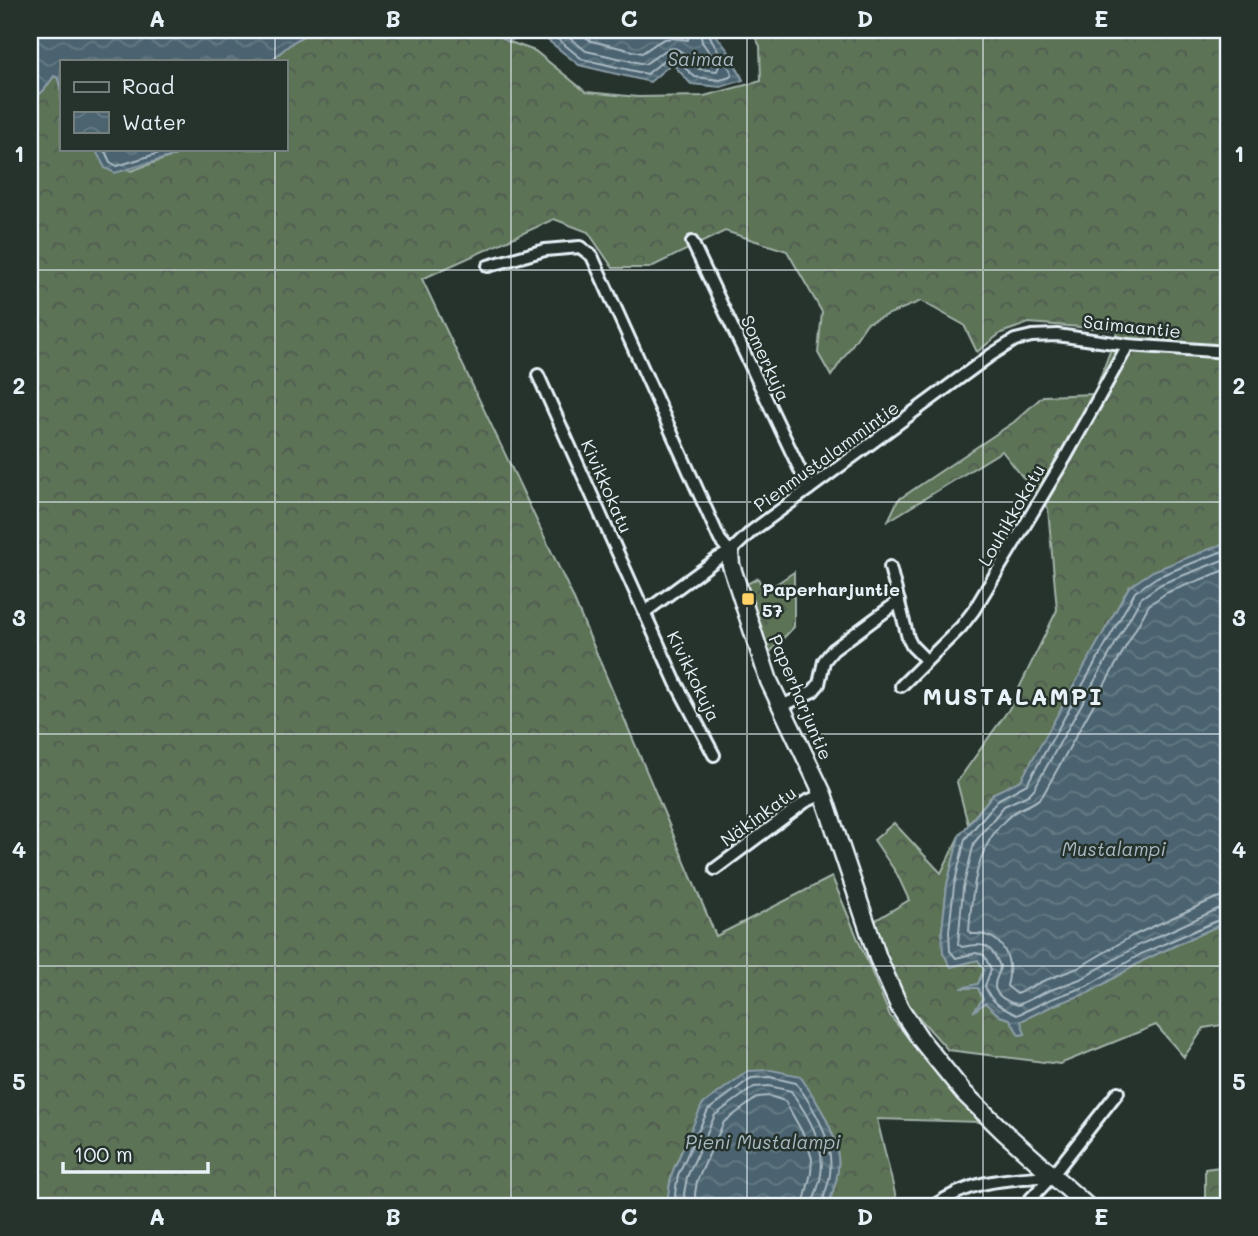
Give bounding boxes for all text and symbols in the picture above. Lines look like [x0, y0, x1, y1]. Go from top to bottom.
text: A [149, 3, 165, 33]
text: B [385, 3, 401, 33]
text: C [620, 3, 638, 33]
text: D [857, 3, 873, 33]
text: E [1094, 3, 1108, 33]
water label: Saimaa [667, 46, 735, 71]
legend [60, 60, 287, 150]
text: Road [122, 72, 174, 99]
text: Water [122, 108, 186, 135]
text: 1 [14, 138, 24, 168]
text: 1 [1234, 138, 1244, 168]
street label: Saimaantie [1082, 309, 1182, 343]
street label: Somerkuja [736, 311, 796, 405]
text: 2 [13, 370, 25, 400]
text: 2 [1233, 370, 1245, 400]
street label: Pienmustalammintie [748, 395, 904, 517]
street label: Kivikkokatu [576, 436, 638, 536]
street label: Louhikkokatu [972, 460, 1050, 570]
place label: Paperharjuntie 57 [762, 577, 900, 622]
marker: Paperharjuntie 57 [740, 591, 756, 607]
text: 3 [12, 602, 26, 632]
text: 3 [1232, 602, 1246, 632]
street label: Kivikkokuja [662, 627, 726, 725]
street label: Paperharjuntie [764, 630, 838, 764]
district label: MUSTALAMPI [923, 680, 1103, 711]
street label: Näkinkatu [715, 780, 801, 852]
text: 4 [12, 834, 26, 864]
text: 4 [1232, 834, 1246, 864]
water label: Mustalampi [1062, 836, 1166, 861]
text: 5 [12, 1066, 26, 1096]
text: 5 [1232, 1066, 1246, 1096]
water label: Pieni Mustalampi [685, 1129, 841, 1154]
scale bar [63, 1131, 208, 1175]
text: 100 m [74, 1140, 133, 1167]
text: A [149, 1201, 165, 1231]
text: B [385, 1201, 401, 1231]
text: C [620, 1201, 638, 1231]
text: D [857, 1201, 873, 1231]
text: E [1094, 1201, 1108, 1231]

